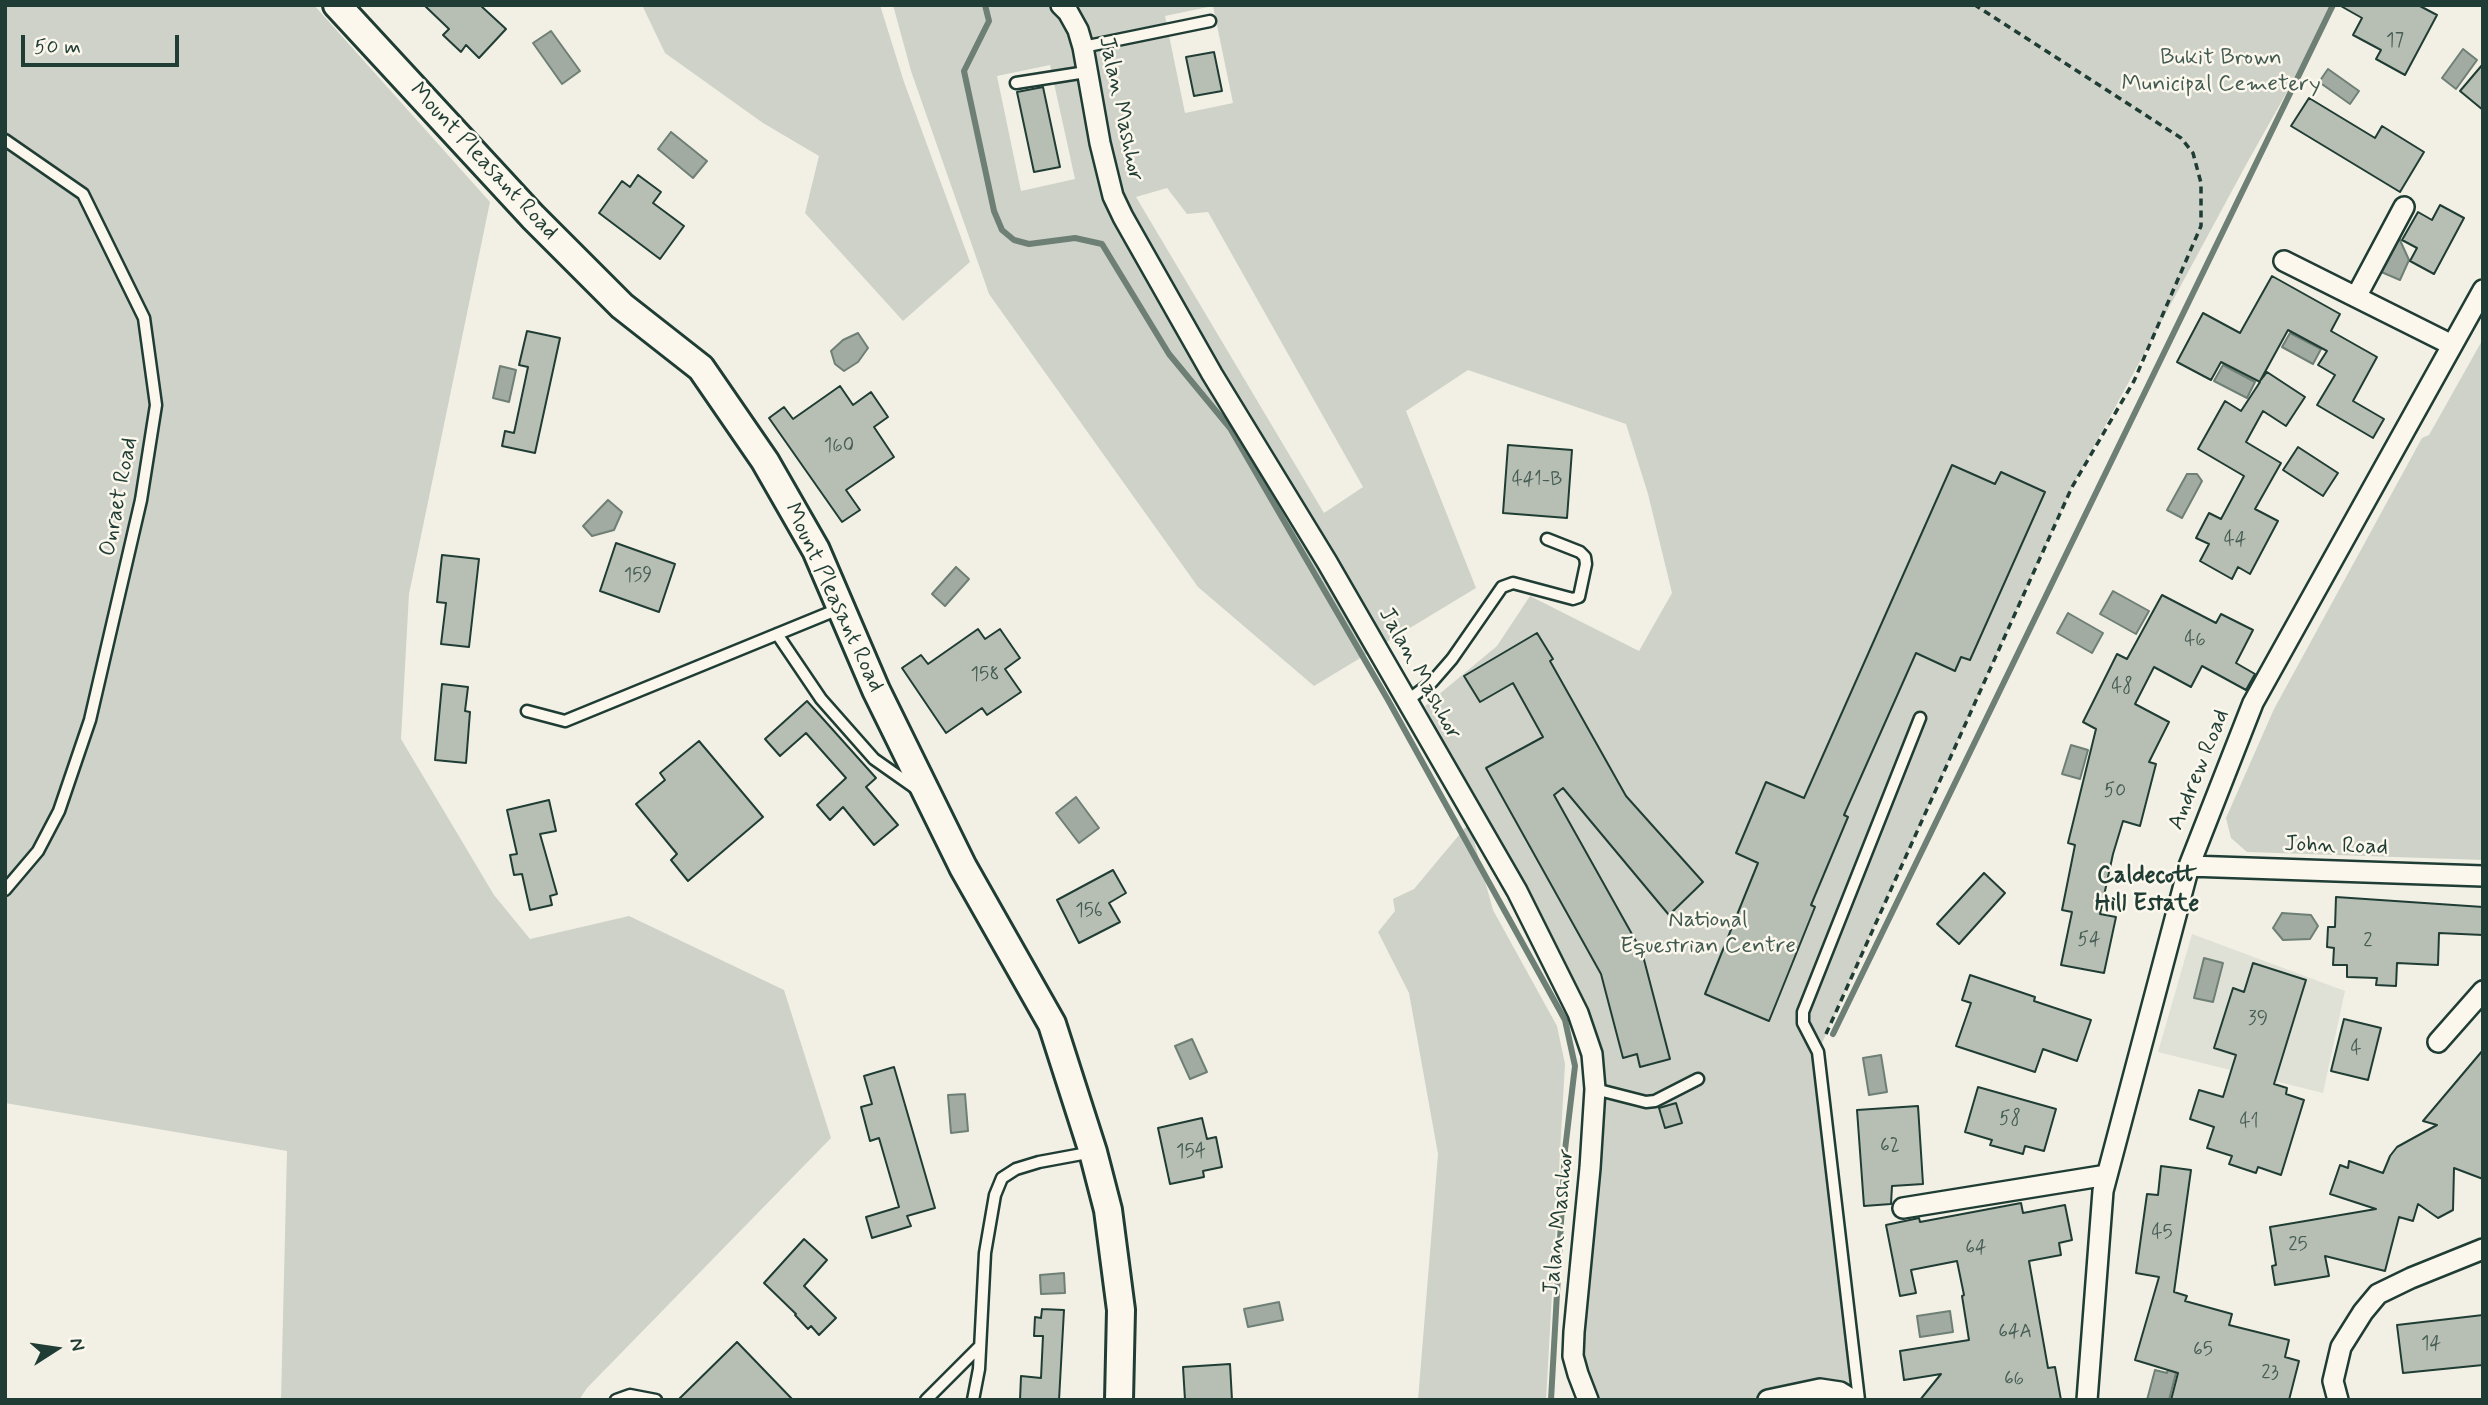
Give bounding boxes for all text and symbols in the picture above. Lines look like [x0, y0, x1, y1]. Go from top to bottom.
scale bar [24, 21, 182, 65]
house number: 17 [2386, 31, 2404, 53]
text: 50 m [34, 33, 81, 61]
street label: Jalan Mashhor [1091, 34, 1149, 184]
park label: Bukit Brown Municipal Cemetery [2121, 45, 2321, 99]
street label: Mount Pleasant Road [403, 77, 563, 247]
street label: Onraet Road [95, 435, 145, 559]
house number: 160 [824, 436, 854, 458]
house number: 441-B [1512, 470, 1562, 492]
street label: Mount Pleasant Road [777, 499, 889, 697]
house number: 44 [2224, 530, 2246, 552]
house number: 159 [624, 566, 652, 588]
street label: Jalan Mashhor [1371, 603, 1467, 745]
house number: 46 [2184, 630, 2206, 652]
house number: 158 [971, 665, 999, 687]
house number: 48 [2111, 677, 2133, 699]
street label: Andrew Road [2163, 706, 2237, 834]
house number: 50 [2104, 781, 2126, 803]
street label: John Road [2284, 831, 2388, 863]
district label: Caldecott Hill Estate [2095, 863, 2199, 919]
house number: 156 [1075, 901, 1103, 923]
park label: National Equestrian Centre [1620, 907, 1796, 961]
house number: 54 [2078, 930, 2100, 952]
house number: 2 [2363, 931, 2373, 953]
house number: 39 [2248, 1009, 2268, 1031]
house number: 4 [2350, 1039, 2362, 1061]
house number: 58 [1999, 1109, 2021, 1131]
house number: 41 [2239, 1112, 2259, 1134]
house number: 62 [1880, 1136, 1900, 1158]
house number: 154 [1176, 1142, 1206, 1164]
street label: Jalan Mashhor [1539, 1147, 1581, 1297]
house number: 45 [2151, 1223, 2173, 1245]
house number: 25 [2288, 1235, 2308, 1257]
house number: 64 [1965, 1238, 1987, 1260]
north arrow [21, 1314, 91, 1384]
house number: 64A [1998, 1322, 2032, 1344]
house number: 14 [2421, 1334, 2441, 1356]
text: N [63, 1336, 91, 1353]
house number: 65 [2193, 1340, 2213, 1362]
house number: 23 [2261, 1363, 2279, 1385]
house number: 66 [2004, 1369, 2024, 1391]

